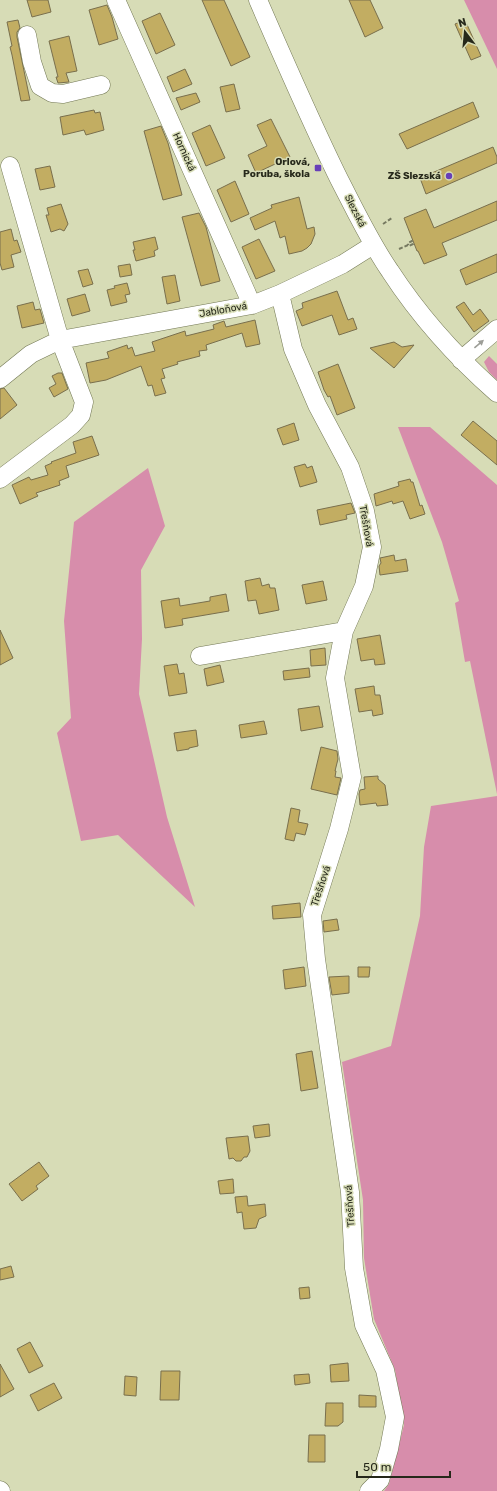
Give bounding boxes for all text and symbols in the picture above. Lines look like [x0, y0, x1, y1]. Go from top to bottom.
north arrow [445, 12, 485, 52]
text: N [457, 16, 468, 30]
street label: Hornická [170, 131, 198, 173]
place label: Orlová, Poruba, škola [243, 156, 310, 180]
marker: Orlová, Poruba, škola [313, 163, 323, 173]
place label: ZŠ Slezská [388, 170, 441, 182]
marker: ZŠ Slezská [444, 171, 454, 181]
street label: Slezská [342, 193, 368, 229]
street label: Jabloňová [198, 300, 248, 320]
one-way arrow [473, 340, 484, 349]
street label: Třešňová [356, 504, 376, 548]
street label: Třešňová [309, 864, 333, 908]
street label: Třešňová [343, 1185, 357, 1227]
scale bar [357, 1453, 450, 1479]
text: 50 m [363, 1460, 391, 1474]

